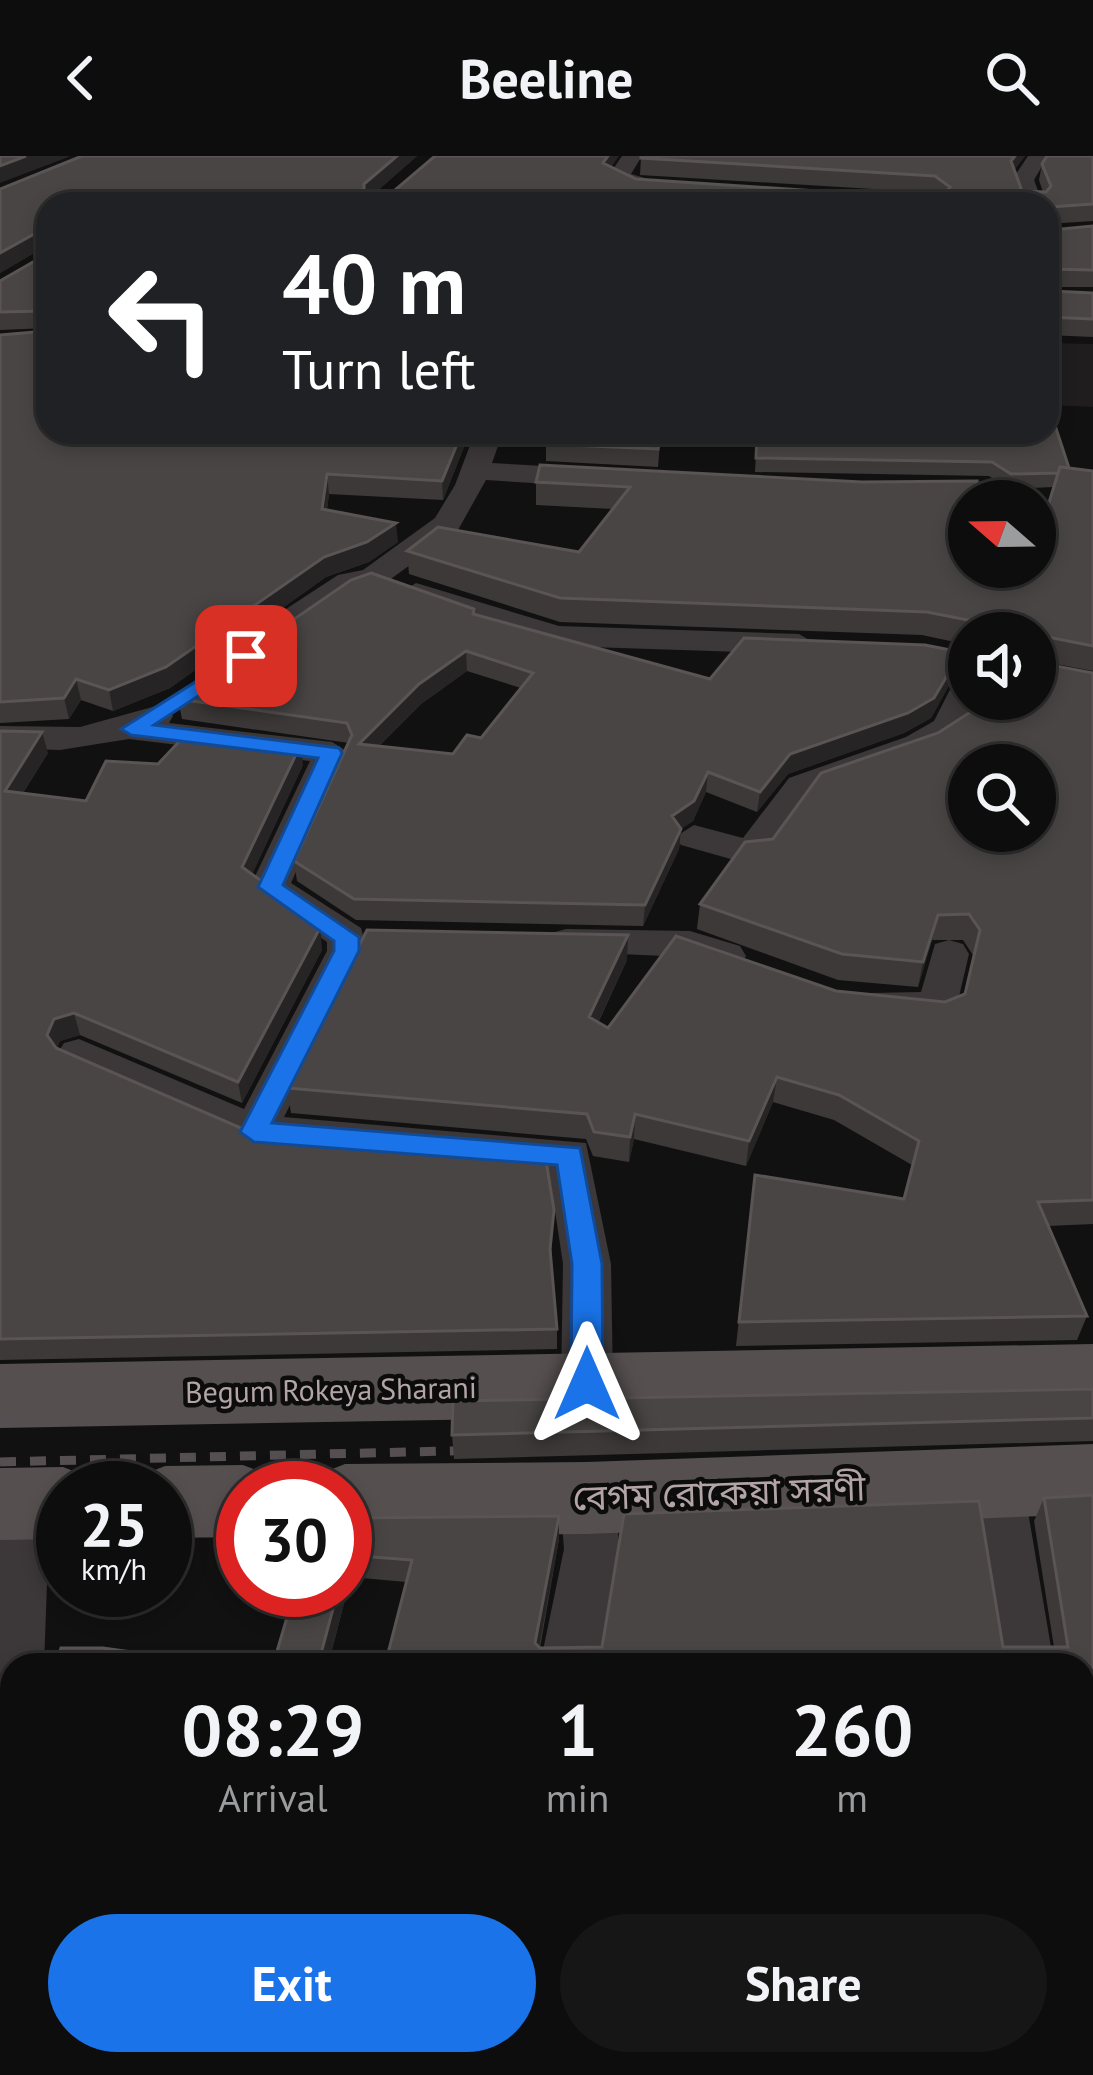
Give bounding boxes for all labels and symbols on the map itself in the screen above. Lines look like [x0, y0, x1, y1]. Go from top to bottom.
north arrow [948, 480, 1056, 588]
pin [195, 605, 297, 707]
position arrow [524, 1321, 650, 1447]
street label: Begum Rokeya Sharani [185, 1367, 477, 1411]
speed limit sign: 30 [216, 1461, 372, 1617]
street label: বেগম রোকেয়া সরণী [572, 1463, 867, 1521]

